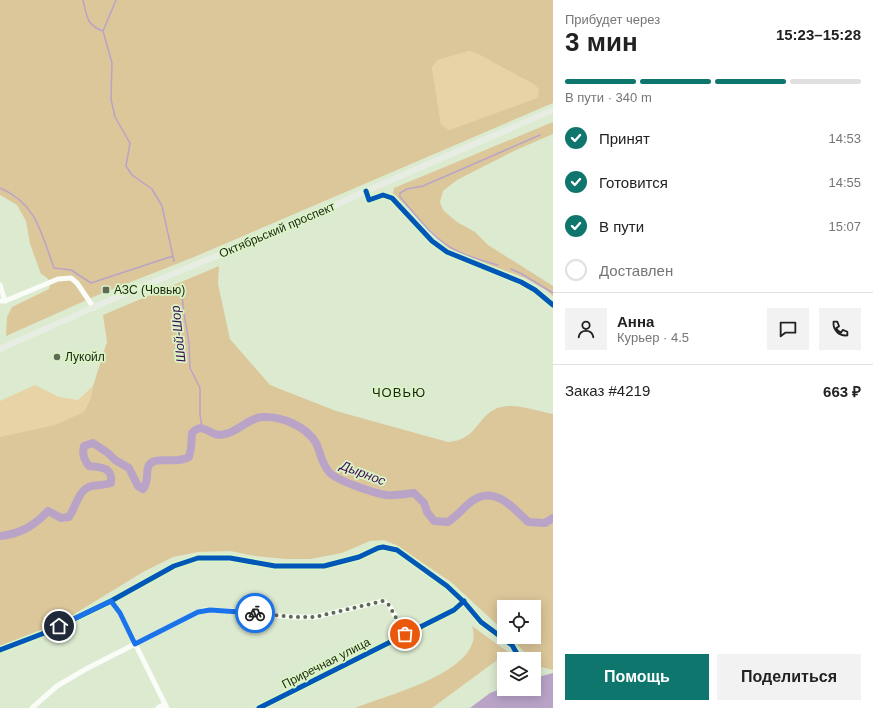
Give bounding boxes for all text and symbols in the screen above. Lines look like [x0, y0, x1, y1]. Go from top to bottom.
text: Прибудет через [565, 12, 660, 27]
text: 15:23–15:28 [776, 26, 861, 43]
text: 3 мин [565, 27, 638, 57]
text: В пути · 340 m [565, 90, 652, 105]
icon: check [565, 127, 587, 149]
text: Принят [599, 130, 650, 147]
text: 14:53 [828, 131, 861, 146]
icon: check [565, 171, 587, 193]
text: Готовится [599, 174, 668, 191]
text: 14:55 [828, 175, 861, 190]
street label: Октябрьский проспект [217, 199, 337, 261]
icon: check [565, 215, 587, 237]
text: В пути [599, 218, 644, 235]
text: 15:07 [828, 219, 861, 234]
text: Доставлен [599, 262, 673, 279]
place label: АЗС (Човью) [114, 283, 185, 297]
marker: АЗС (Човью) [101, 285, 111, 295]
water label: Шой-Шор [168, 305, 188, 363]
button: person [565, 308, 607, 350]
button: chat [767, 308, 809, 350]
button: phone [819, 308, 861, 350]
text: Анна [617, 313, 654, 330]
text: Курьер · 4.5 [617, 330, 689, 345]
place label: Лукойл [65, 350, 105, 364]
marker: Лукойл [52, 352, 62, 362]
text: Заказ #4219 [565, 382, 650, 399]
text: 663 ₽ [823, 383, 861, 400]
district label: ЧОВЬЮ [372, 385, 426, 400]
water label: Дырнос [337, 457, 388, 489]
courier [235, 593, 275, 633]
map controls [497, 600, 541, 696]
button: locate [497, 600, 541, 644]
icon: bike [244, 602, 266, 624]
pin [42, 609, 76, 643]
icon: home [48, 615, 70, 637]
pin [388, 617, 422, 651]
icon: bag [394, 623, 416, 645]
street label: Приречная улица [279, 635, 373, 691]
button: layers [497, 652, 541, 696]
button: Помощь [565, 654, 709, 700]
button: Поделиться [717, 654, 861, 700]

